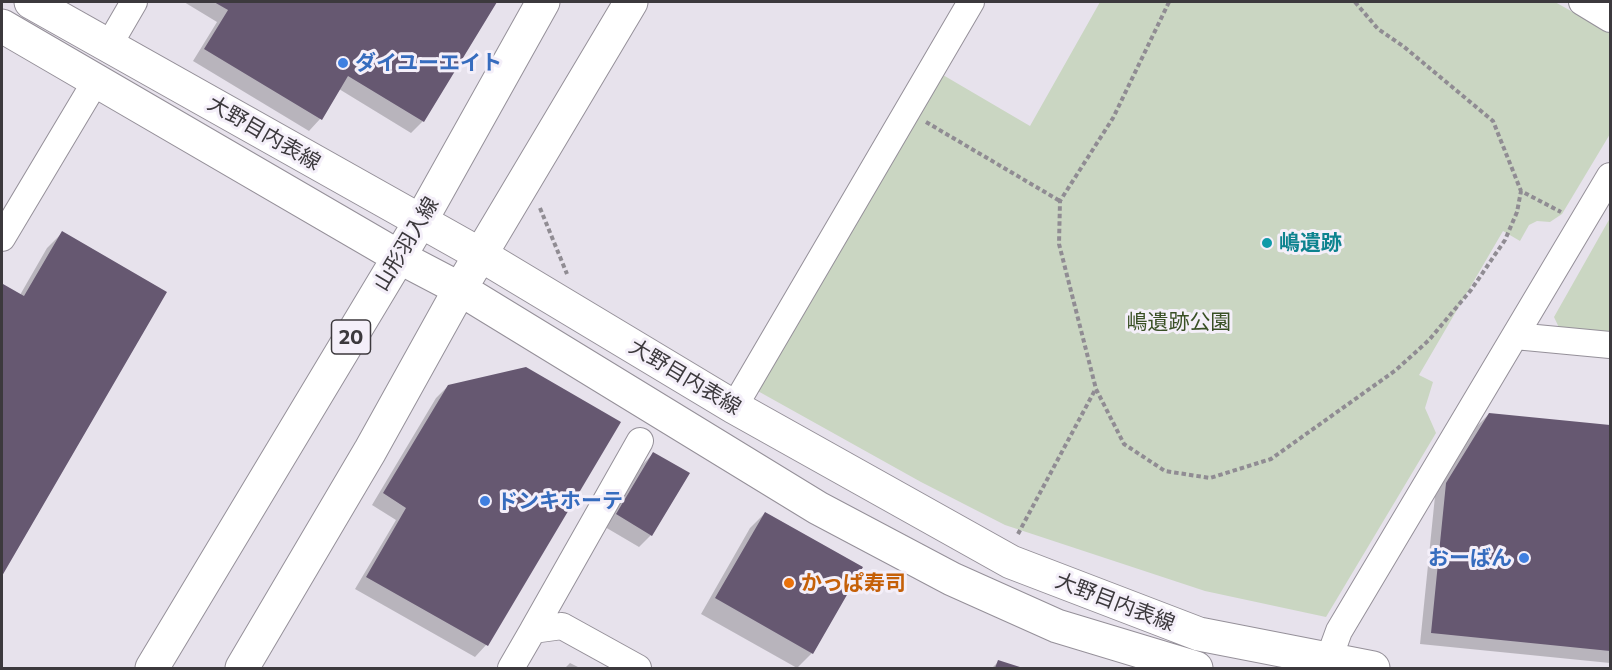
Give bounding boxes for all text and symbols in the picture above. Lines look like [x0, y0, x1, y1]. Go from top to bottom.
place label: ダイユーエイト [355, 50, 502, 76]
marker: ダイユーエイト [336, 56, 350, 70]
street label: 大野目内表線 [203, 91, 325, 175]
street label: 山形羽入線 [368, 193, 444, 295]
place label: 嶋遺跡 [1279, 230, 1342, 256]
marker: 嶋遺跡 [1260, 236, 1274, 250]
park label: 嶋遺跡公園 [1127, 309, 1231, 335]
road number: 20 [332, 320, 370, 354]
street label: 大野目内表線 [625, 334, 745, 420]
place label: ドンキホーテ [497, 488, 623, 514]
marker: ドンキホーテ [478, 494, 492, 508]
place label: おーばん [1428, 545, 1512, 571]
marker: おーばん [1517, 551, 1531, 565]
street label: 大野目内表線 [1052, 568, 1178, 636]
place label: かっぱ寿司 [801, 570, 906, 596]
marker: かっぱ寿司 [782, 576, 796, 590]

